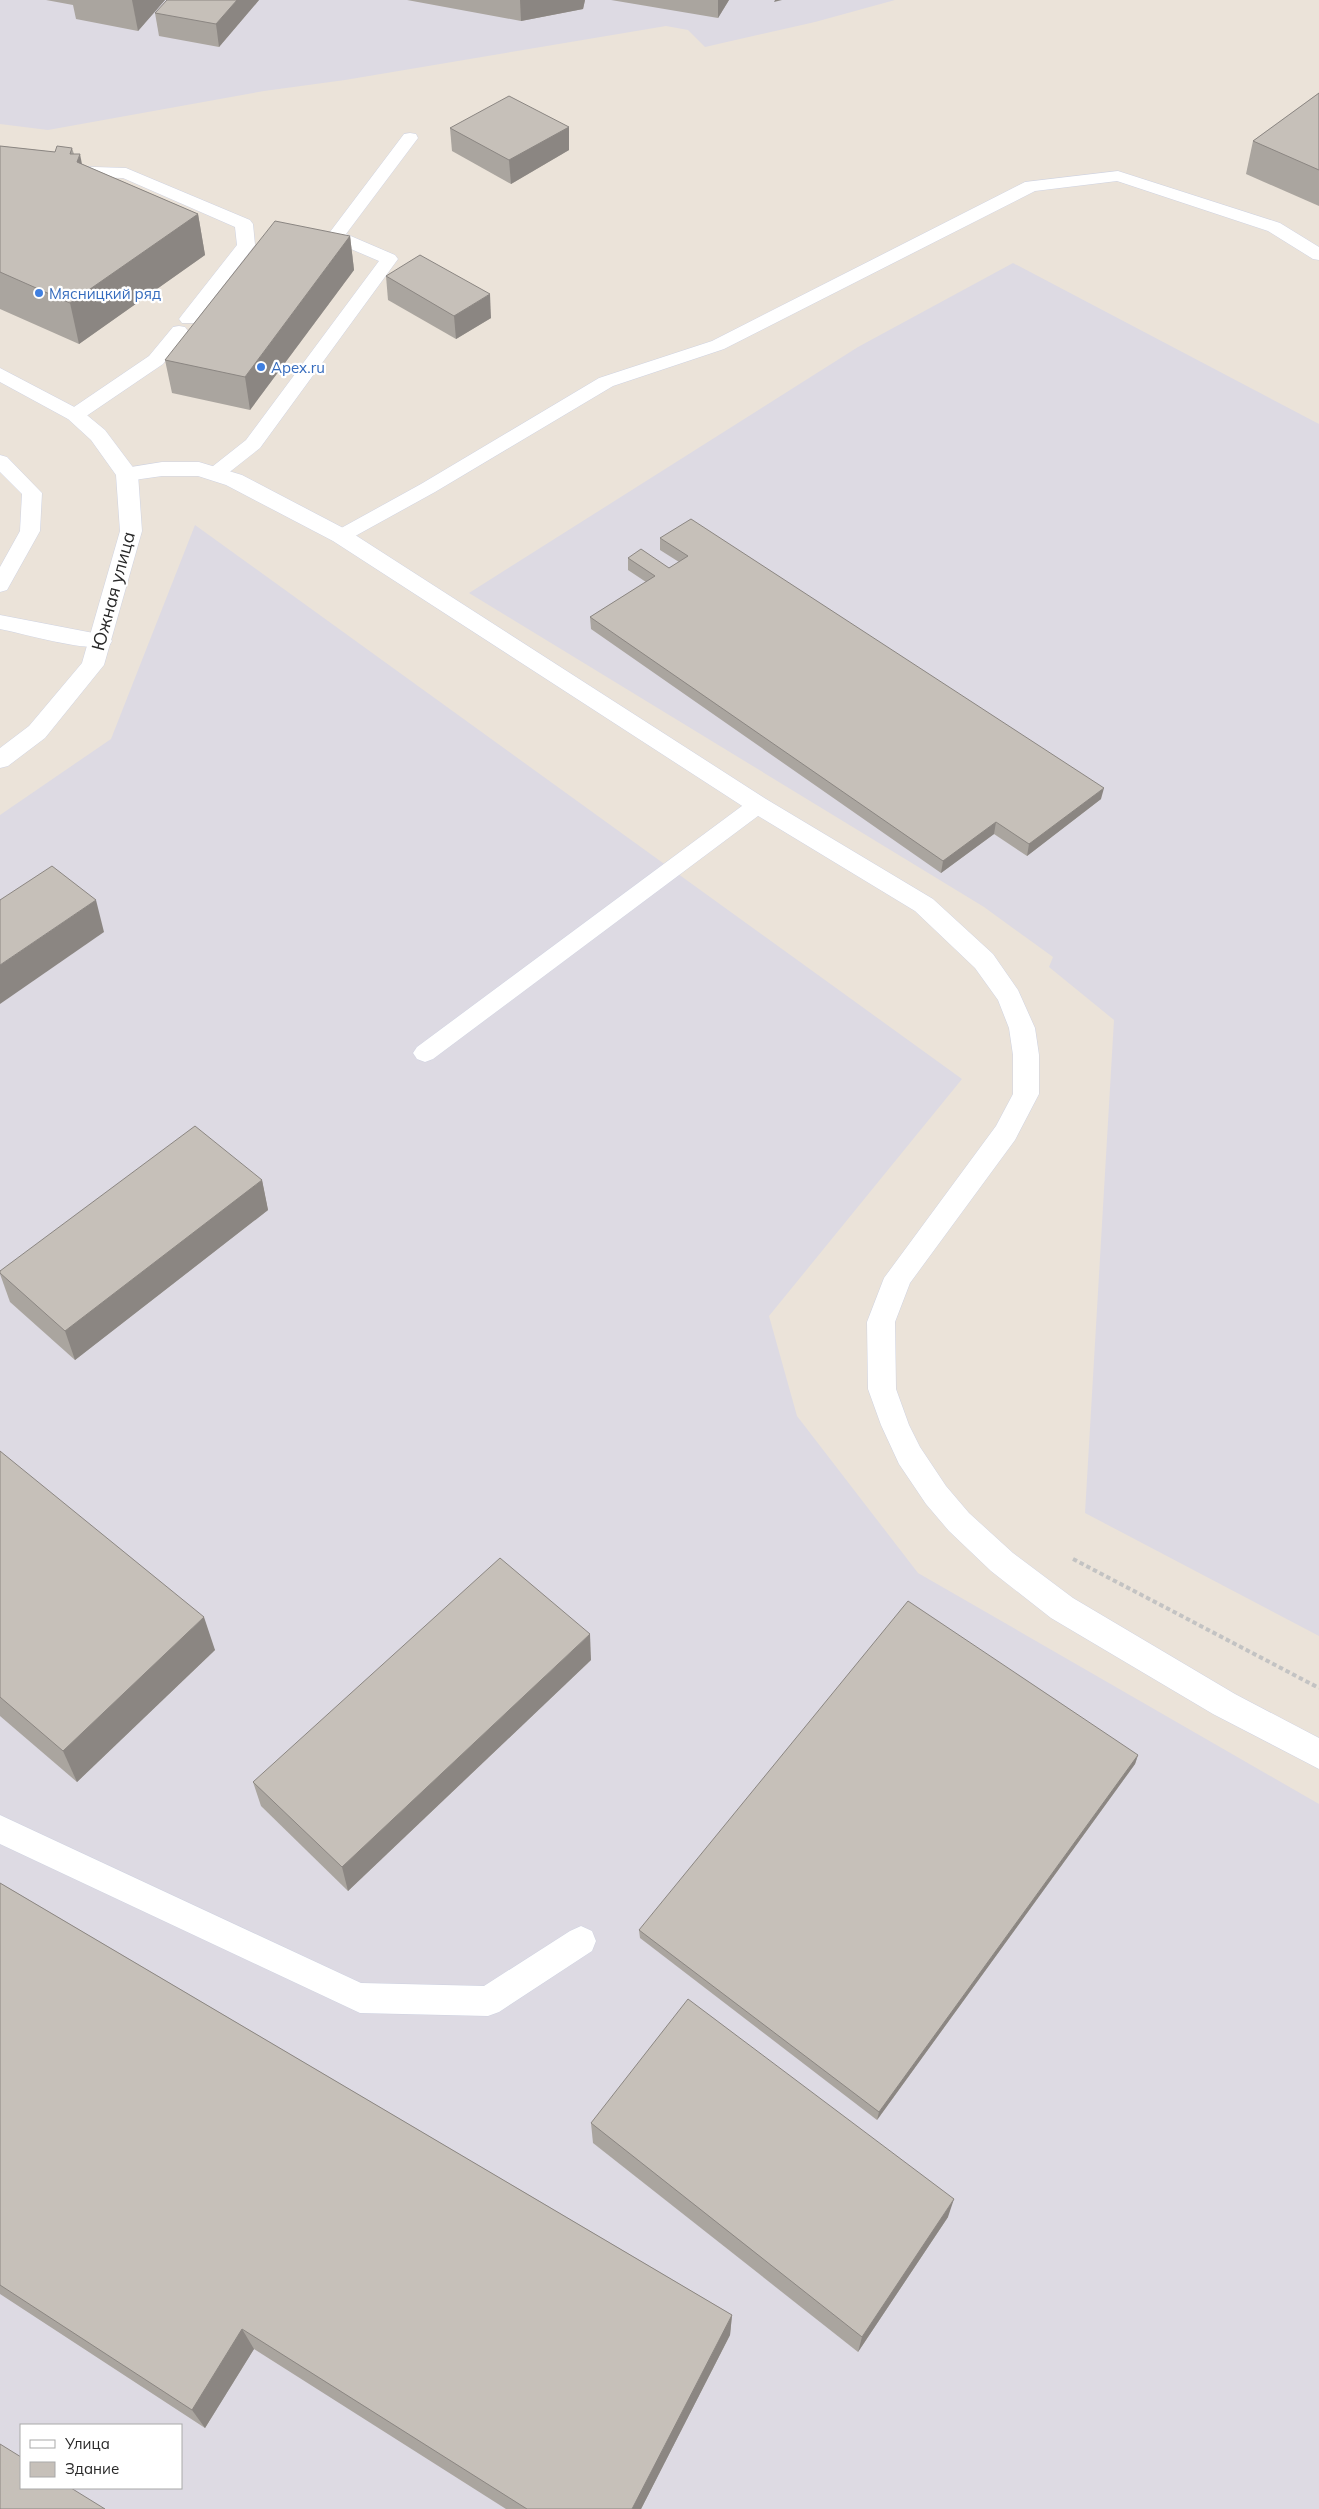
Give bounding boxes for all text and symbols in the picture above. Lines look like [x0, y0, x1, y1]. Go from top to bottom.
place label: Мясницкий ряд [49, 284, 161, 303]
marker: Мясницкий ряд [33, 287, 45, 299]
place label: Apex.ru [271, 358, 325, 377]
marker: Apex.ru [255, 361, 267, 373]
street label: Южная улица [86, 529, 140, 653]
legend [20, 2424, 182, 2489]
text: Улица [64, 2434, 110, 2453]
text: Здание [65, 2459, 119, 2478]

